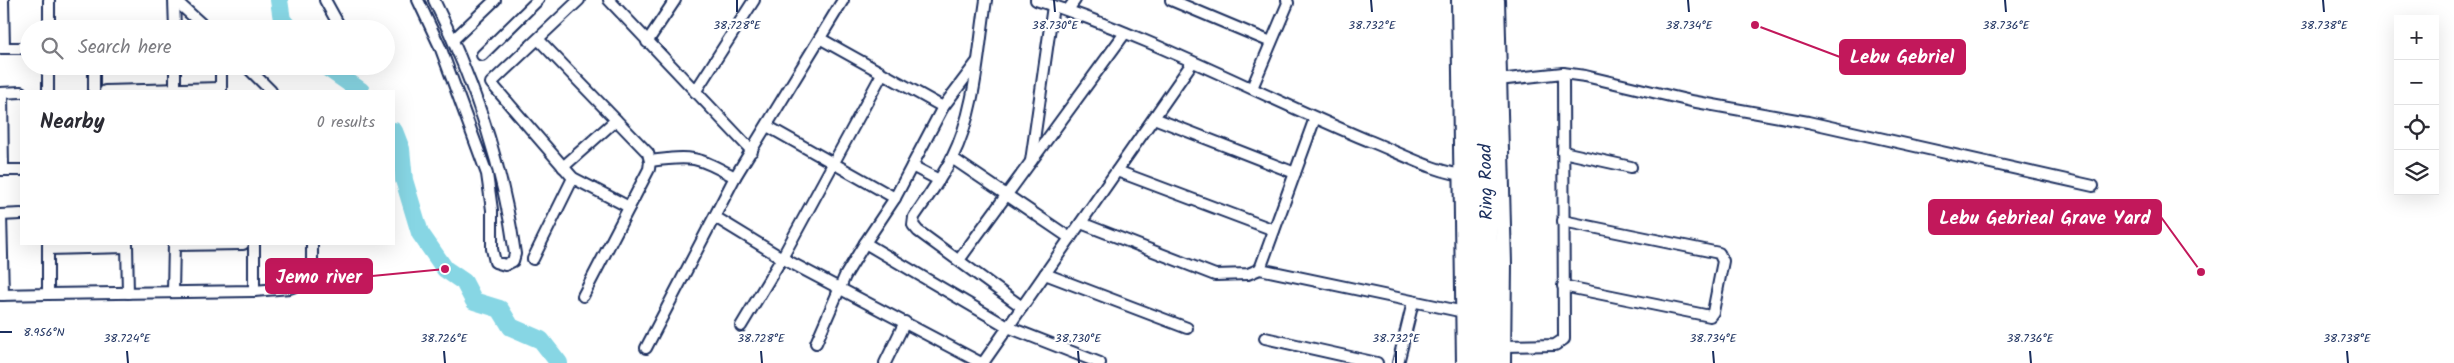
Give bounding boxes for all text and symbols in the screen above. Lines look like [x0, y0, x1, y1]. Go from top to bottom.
map controls [2394, 15, 2439, 195]
button: + [2394, 15, 2439, 60]
text: 38.728°E [713, 16, 762, 35]
text: 38.730°E [1032, 16, 1079, 35]
text: 38.732°E [1348, 16, 1397, 35]
text: 38.734°E [1665, 16, 1713, 35]
text: 38.736°E [1982, 16, 2031, 35]
text: 38.738°E [2300, 16, 2349, 35]
search box [20, 20, 395, 75]
text: Search here [78, 33, 172, 63]
icon: search [38, 34, 66, 62]
callout: Lebu Gebriel [1840, 40, 1965, 74]
text: Lebu Gebriel [1850, 43, 1955, 73]
button: − [2394, 60, 2439, 105]
button: locate [2394, 105, 2439, 150]
text: Nearby [40, 106, 105, 139]
text: 0 results [317, 110, 375, 135]
street label: Ring Road [1472, 143, 1502, 220]
button: layers [2394, 150, 2439, 195]
callout: Lebu Gebrieal Grave Yard [1929, 200, 2161, 234]
text: Lebu Gebrieal Grave Yard [1939, 204, 2151, 234]
callout: Jemo river [266, 259, 372, 293]
text: Jemo river [276, 263, 363, 293]
text: 8.956°N [23, 323, 65, 342]
text: 38.724°E [103, 329, 152, 348]
text: 38.726°E [420, 329, 469, 348]
text: 38.728°E [737, 329, 786, 348]
text: 38.730°E [1055, 329, 1102, 348]
text: 38.732°E [1372, 329, 1421, 348]
text: 38.734°E [1689, 329, 1737, 348]
text: 38.736°E [2006, 329, 2055, 348]
text: 38.738°E [2323, 329, 2372, 348]

